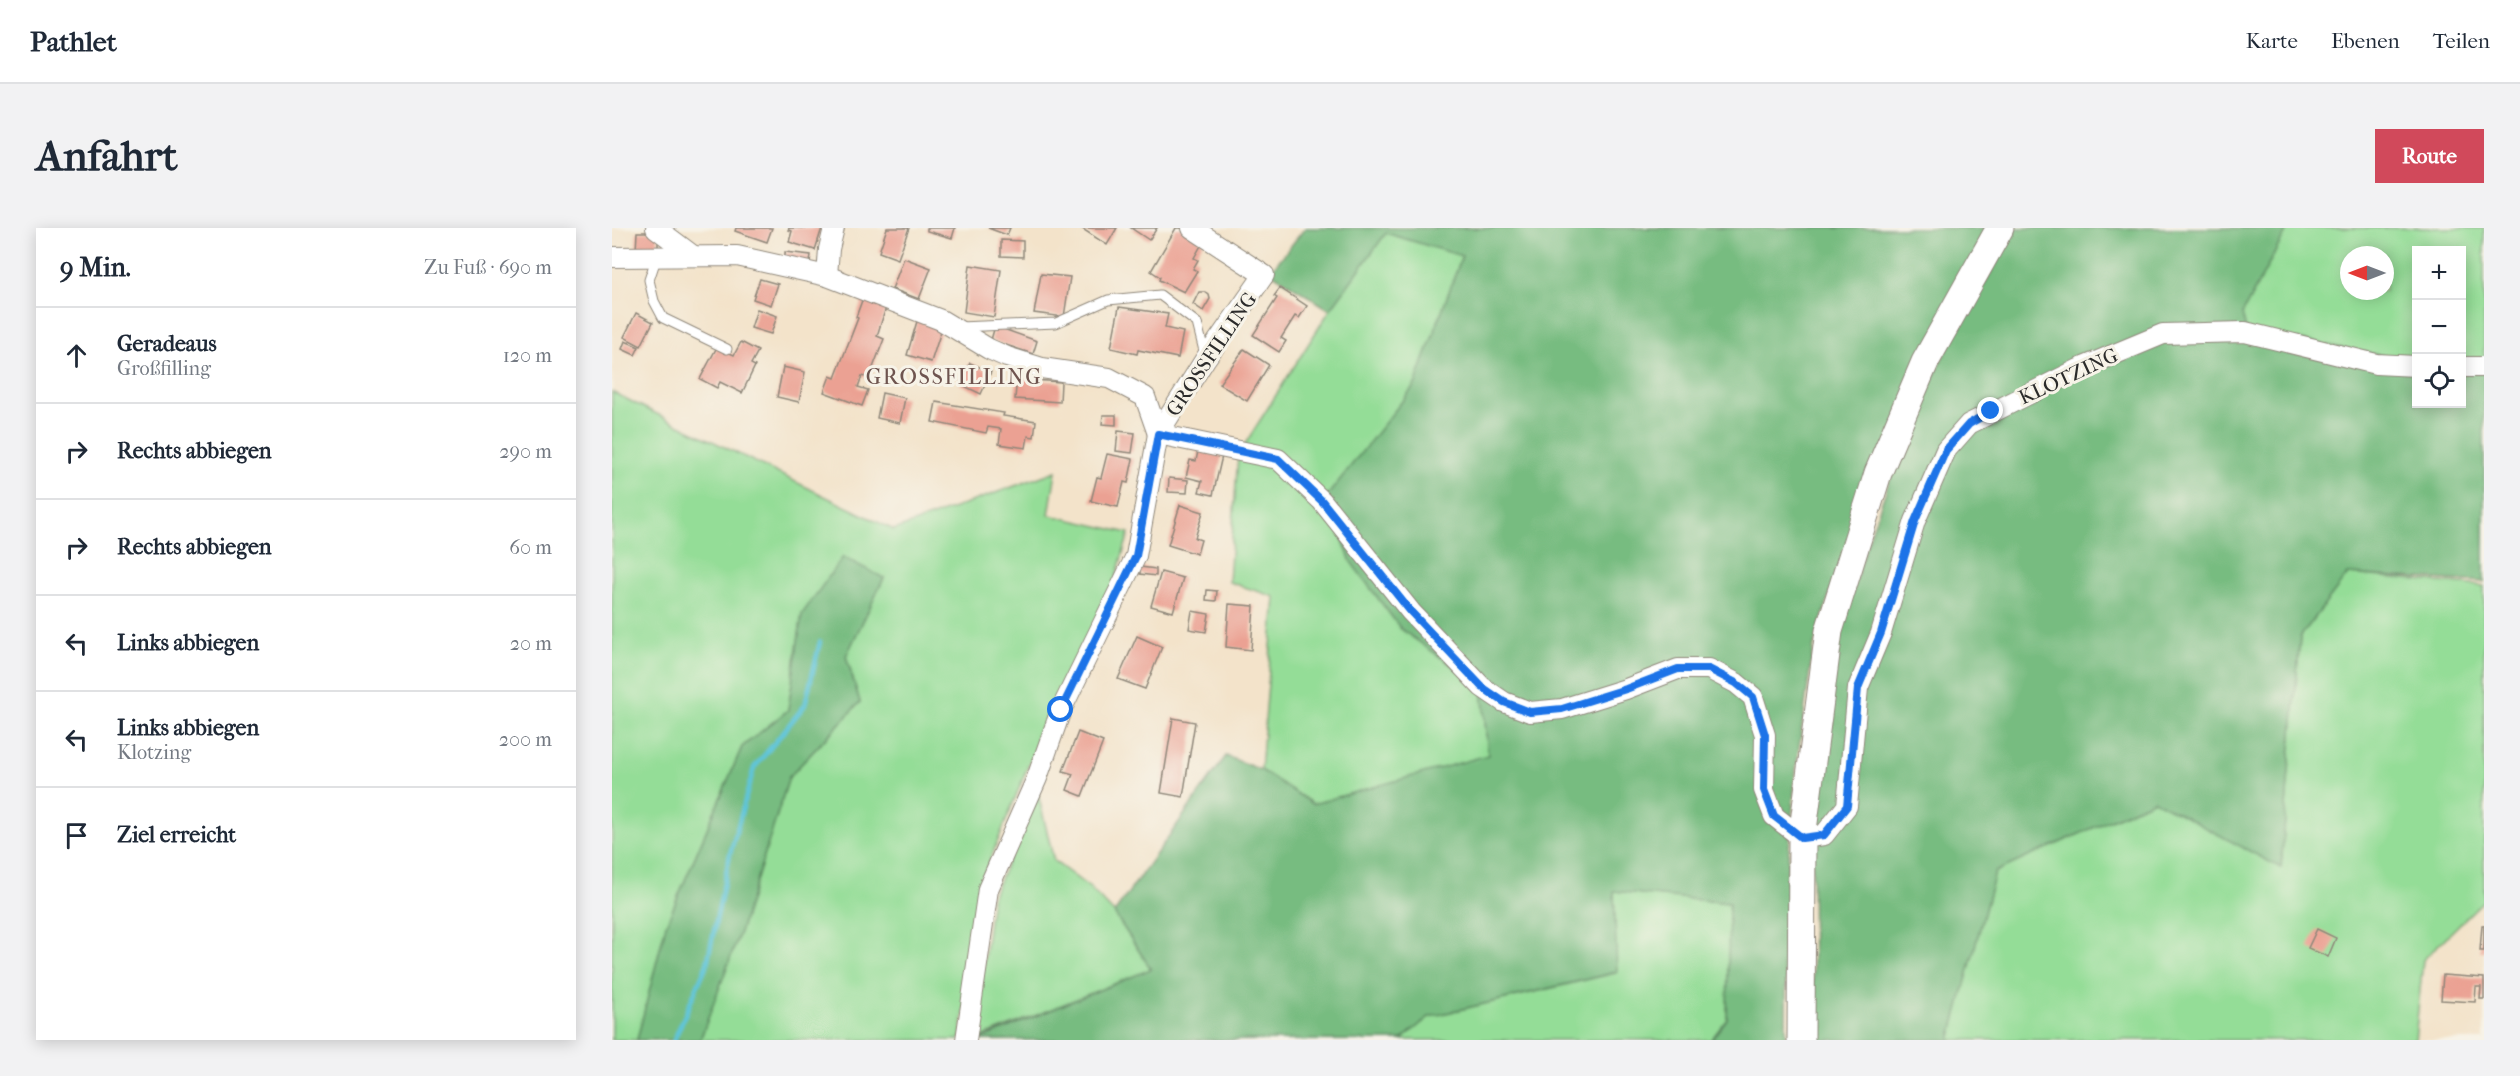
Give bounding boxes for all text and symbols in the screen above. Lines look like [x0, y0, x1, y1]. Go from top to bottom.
text: Pathlet [30, 25, 117, 58]
text: Karte [2246, 29, 2298, 53]
text: Ebenen [2331, 29, 2400, 53]
text: Teilen [2433, 29, 2490, 53]
button: Route [2375, 129, 2484, 183]
text: Anfahrt [36, 132, 178, 181]
north arrow [2340, 246, 2394, 300]
map controls [2412, 246, 2466, 408]
button: + [2412, 246, 2466, 300]
text: 9 Min. [60, 252, 131, 283]
text: Zu Fuß · 690 m [424, 256, 552, 279]
street label: GROSSFILLING [1162, 288, 1261, 420]
button: − [2412, 300, 2466, 354]
text: Geradeaus [117, 331, 217, 357]
icon: ahead [60, 339, 93, 372]
text: 120 m [503, 344, 552, 367]
street label: KLOTZING [2015, 344, 2121, 409]
button: locate [2412, 354, 2466, 408]
text: Großfilling [117, 357, 211, 380]
district label: GROSSFILLING [866, 364, 1042, 390]
route end [1977, 397, 2003, 423]
icon: right [60, 435, 93, 468]
text: Rechts abbiegen [117, 438, 272, 464]
text: 290 m [499, 440, 552, 463]
icon: right [60, 531, 93, 564]
text: Rechts abbiegen [117, 534, 272, 560]
text: 60 m [509, 536, 552, 559]
icon: left [60, 627, 93, 660]
text: Links abbiegen [117, 630, 259, 656]
text: 20 m [510, 632, 552, 655]
route start [1047, 696, 1073, 722]
text: Links abbiegen [117, 715, 259, 741]
icon: left [60, 723, 93, 756]
text: 200 m [499, 728, 552, 751]
text: Klotzing [117, 741, 191, 764]
icon: arrive [60, 819, 93, 852]
text: Ziel erreicht [117, 822, 236, 848]

